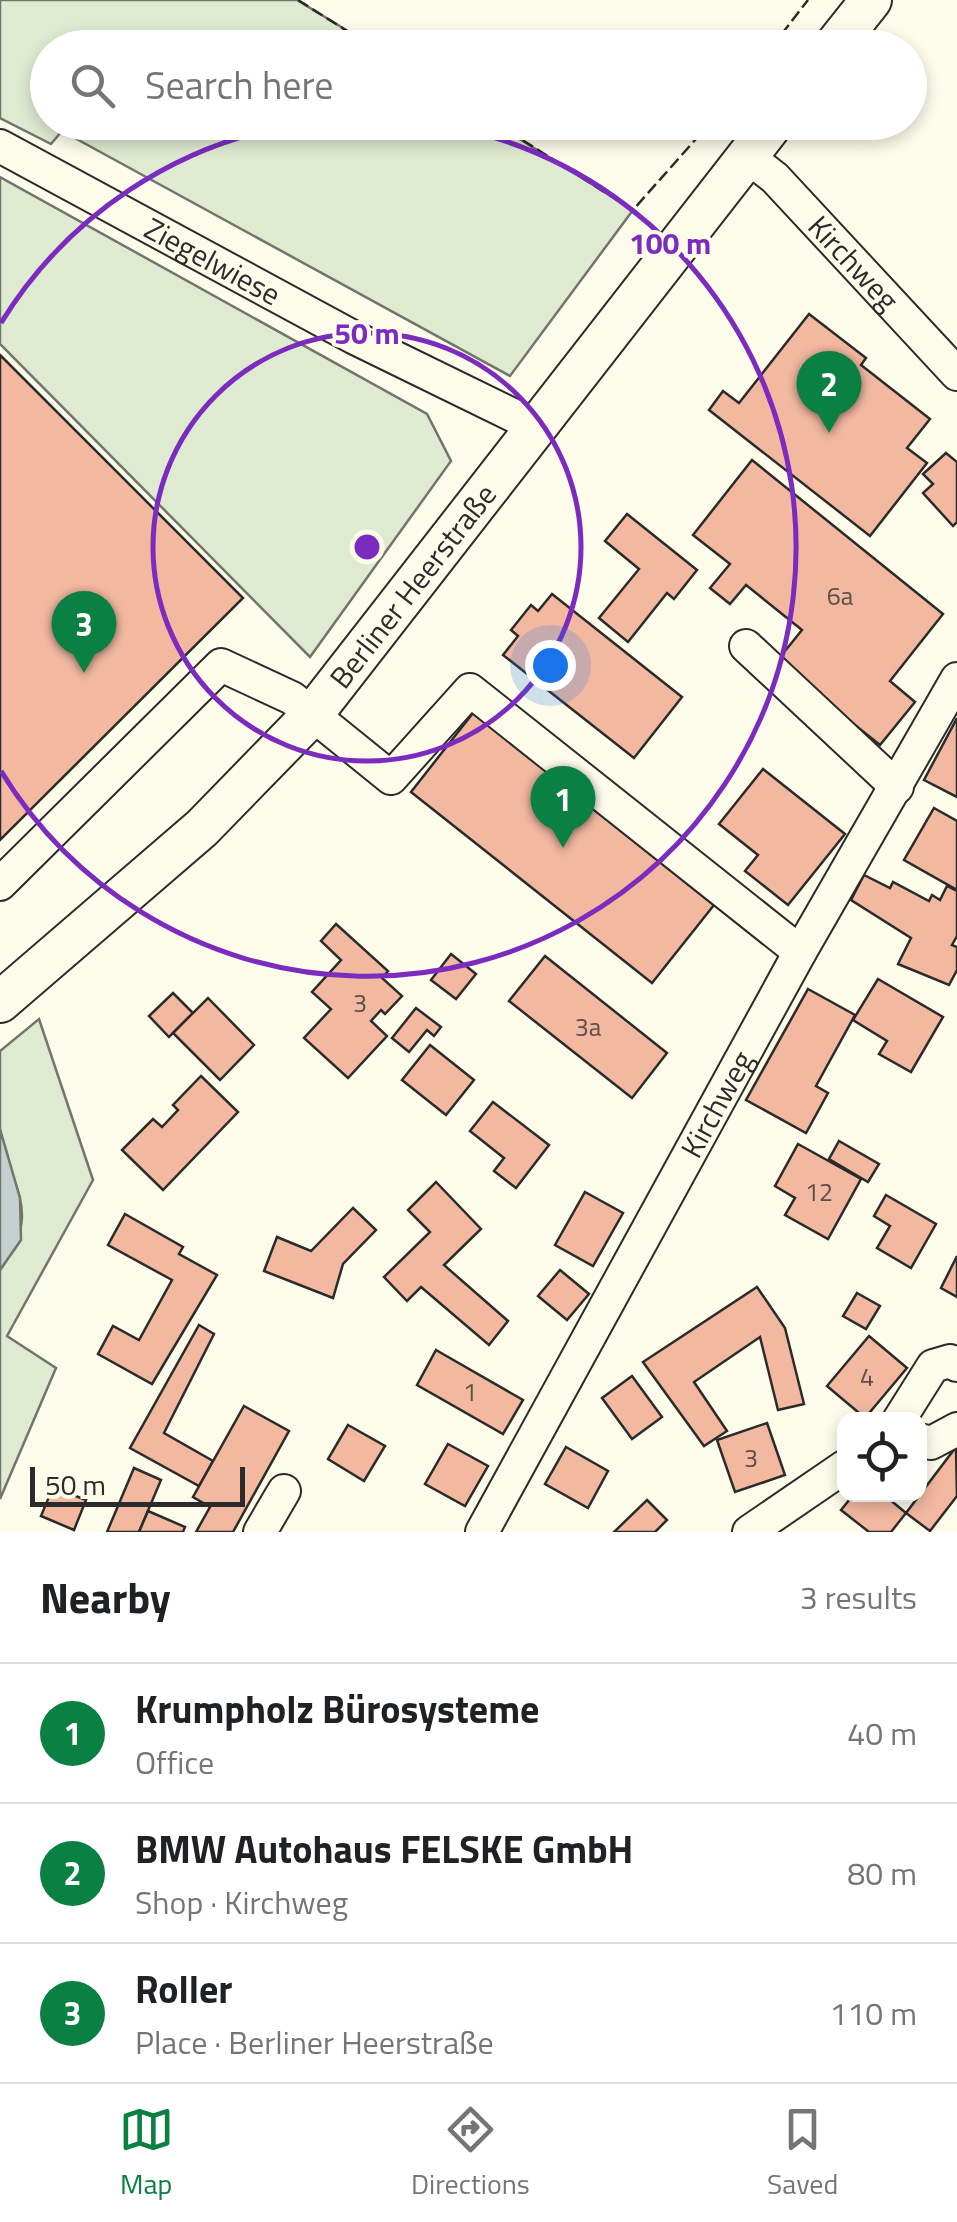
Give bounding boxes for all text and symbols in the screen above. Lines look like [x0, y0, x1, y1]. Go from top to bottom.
search box [30, 30, 927, 140]
text: Search here [145, 56, 333, 114]
icon: search [65, 58, 120, 113]
street label: Ziegelwiese [136, 205, 289, 317]
street label: Kirchweg [797, 205, 910, 321]
text: 100 m [629, 220, 711, 266]
text: 50 m [334, 310, 400, 356]
pin: 2 [796, 350, 862, 433]
street label: Berliner Heerstraße [318, 474, 507, 698]
centre of rings [349, 529, 385, 565]
house number: 6a [827, 577, 854, 615]
pin: 3 [52, 590, 116, 673]
your location [525, 640, 576, 691]
pin: 1 [530, 766, 596, 848]
house number: 3 [353, 984, 367, 1022]
house number: 3a [575, 1008, 602, 1046]
street label: Kirchweg [669, 1042, 765, 1166]
house number: 12 [805, 1173, 833, 1211]
house number: 4 [860, 1358, 874, 1396]
house number: 1 [463, 1373, 477, 1411]
map controls [837, 1412, 927, 1502]
button: locate [837, 1412, 927, 1502]
house number: 3 [744, 1439, 758, 1477]
scale bar [30, 1462, 245, 1506]
text: 50 m [45, 1463, 106, 1506]
text: Nearby [40, 1565, 171, 1629]
text: 3 results [800, 1573, 917, 1621]
text: Krumpholz Bürosysteme [135, 1680, 539, 1738]
text: 1 [64, 1709, 81, 1757]
text: 40 m [847, 1709, 917, 1757]
text: Office [135, 1738, 214, 1786]
text: BMW Autohaus FELSKE GmbH [135, 1820, 633, 1878]
text: 2 [64, 1849, 81, 1897]
text: 80 m [847, 1849, 917, 1897]
text: Shop · Kirchweg [135, 1878, 348, 1926]
text: Roller [135, 1960, 233, 2018]
text: 3 [64, 1989, 81, 2037]
text: 110 m [829, 1989, 917, 2037]
text: Place · Berliner Heerstraße [135, 2018, 494, 2066]
tab: Map [119, 2102, 174, 2205]
tab: Directions [411, 2102, 530, 2205]
tab: Saved [767, 2102, 838, 2205]

